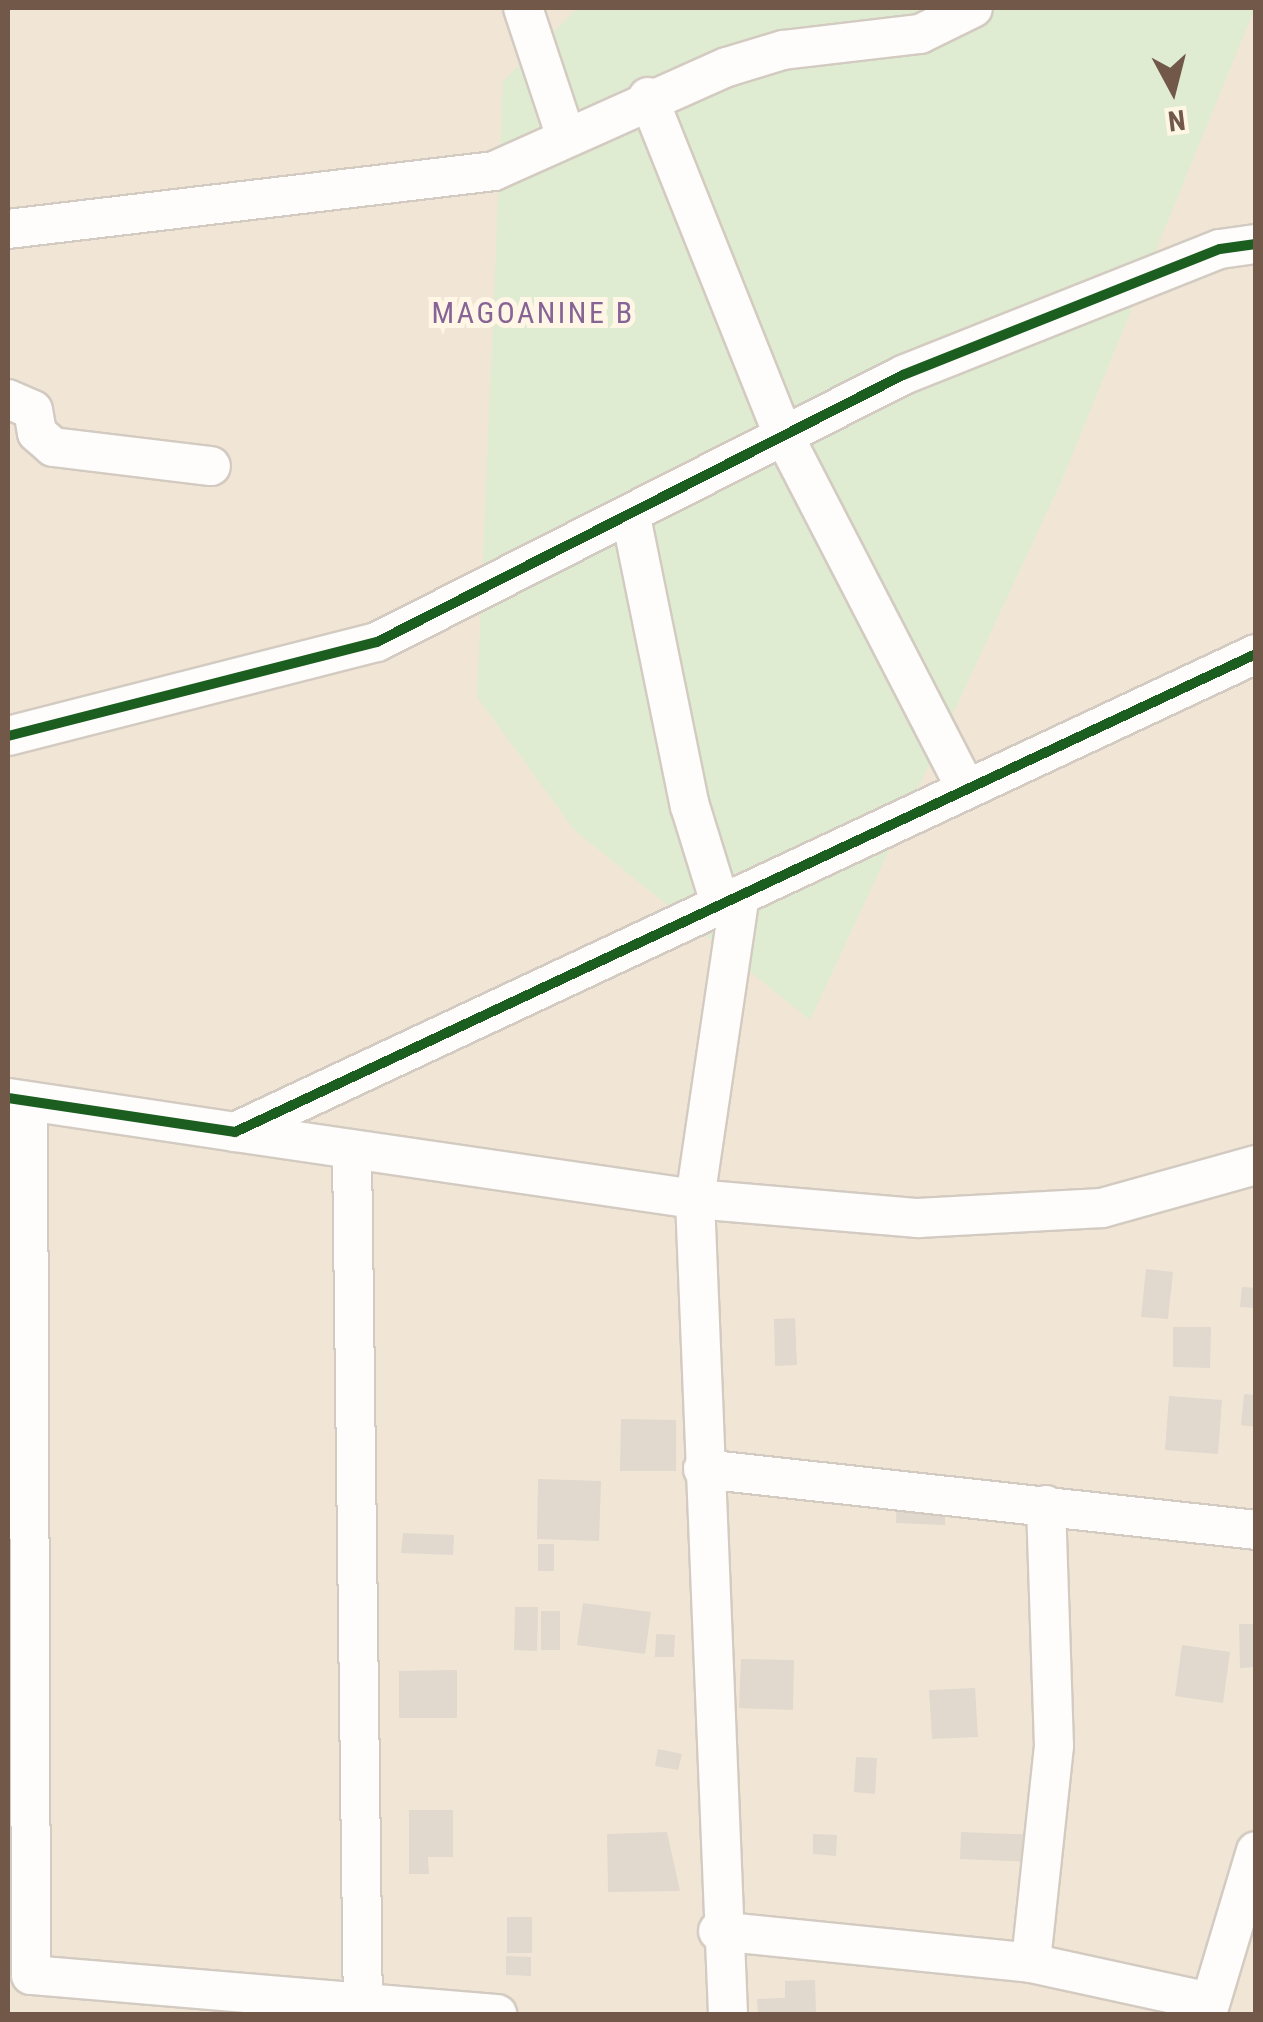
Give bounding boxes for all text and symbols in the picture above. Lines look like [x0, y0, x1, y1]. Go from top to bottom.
north arrow [1123, 40, 1223, 140]
text: N [1166, 103, 1187, 138]
district label: MAGOANINE B [431, 295, 635, 331]

